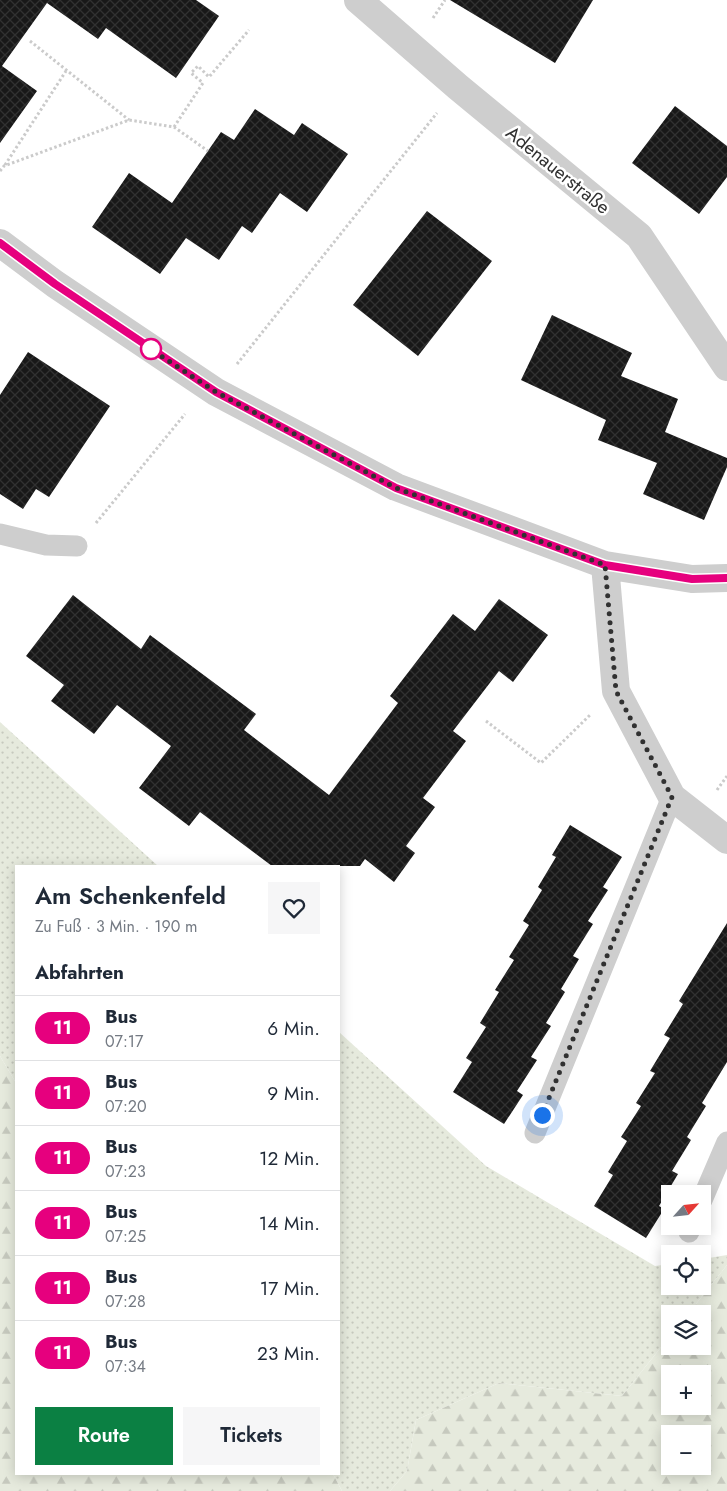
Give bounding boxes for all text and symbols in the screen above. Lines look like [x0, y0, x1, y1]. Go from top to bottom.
street label: Adenauerstraße [500, 120, 616, 221]
unlabelled marker [140, 338, 162, 360]
text: Am Schenkenfeld [35, 878, 226, 913]
button: heart [268, 882, 320, 934]
text: Zu Fuß · 3 Min. · 190 m [35, 915, 198, 938]
text: Abfahrten [35, 959, 124, 986]
text: Bus [105, 1003, 137, 1030]
text: 11 [53, 1015, 72, 1041]
text: 6 Min. [267, 1015, 320, 1042]
text: 07:17 [105, 1030, 143, 1053]
text: Bus [105, 1068, 137, 1095]
text: 11 [53, 1080, 72, 1106]
text: 9 Min. [267, 1080, 320, 1107]
text: 07:20 [105, 1095, 147, 1118]
your location [530, 1103, 555, 1128]
text: Bus [105, 1133, 137, 1160]
text: 11 [53, 1145, 72, 1171]
text: 12 Min. [259, 1145, 320, 1172]
text: 07:23 [105, 1160, 146, 1183]
north arrow [661, 1185, 711, 1235]
map controls [661, 1185, 711, 1475]
text: Bus [105, 1198, 137, 1225]
text: 11 [53, 1210, 72, 1236]
text: 14 Min. [259, 1210, 320, 1237]
text: 07:25 [105, 1225, 146, 1248]
button: locate [661, 1245, 711, 1295]
text: Bus [105, 1263, 137, 1290]
text: 11 [53, 1275, 72, 1301]
text: 17 Min. [260, 1275, 320, 1302]
text: 07:28 [105, 1290, 146, 1313]
button: layers [661, 1305, 711, 1355]
text: Bus [105, 1328, 137, 1355]
text: 11 [53, 1340, 72, 1366]
text: 23 Min. [257, 1340, 320, 1367]
text: 07:34 [105, 1355, 146, 1378]
button: + [661, 1365, 711, 1415]
button: Route [35, 1407, 173, 1465]
button: Tickets [183, 1407, 320, 1465]
button: − [661, 1425, 711, 1475]

